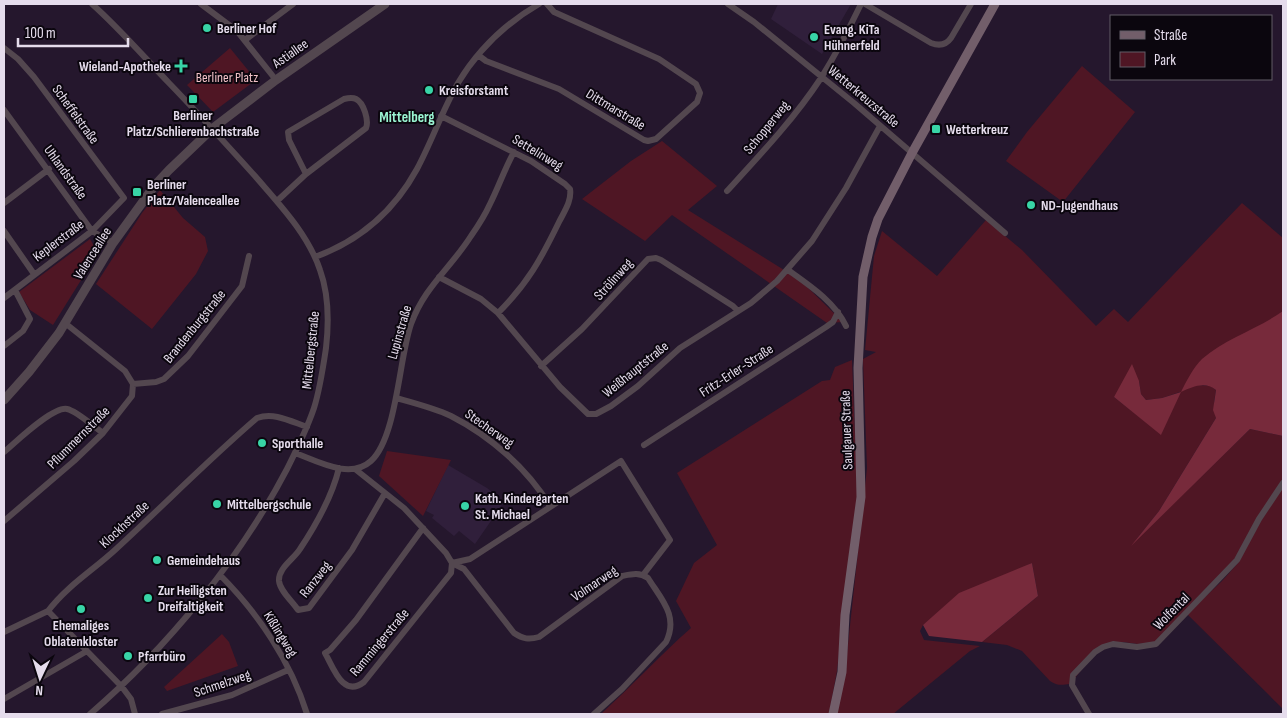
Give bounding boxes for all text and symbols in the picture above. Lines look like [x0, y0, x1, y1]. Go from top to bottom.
scale bar [18, 15, 128, 47]
legend [1110, 15, 1272, 80]
place label: Berliner Hof [217, 20, 277, 37]
place label: Evang. KiTa Hühnerfeld [824, 21, 880, 54]
marker: Berliner Hof [201, 22, 213, 34]
text: 100 m [25, 24, 56, 43]
text: Straße [1154, 26, 1187, 45]
marker: Evang. KiTa Hühnerfeld [808, 31, 820, 43]
street label: Astiallee [268, 35, 311, 72]
text: Park [1154, 51, 1176, 70]
place label: Wieland-Apotheke [79, 58, 171, 75]
marker: Wieland-Apotheke [175, 60, 187, 72]
street label: Wetterkreuzstraße [824, 62, 903, 131]
park label: Berliner Platz [196, 69, 258, 86]
street label: Scheffelstraße [48, 81, 103, 147]
place label: Kreisforstamt [439, 82, 509, 99]
marker: Kreisforstamt [423, 84, 435, 96]
street label: Dittmarstraße [583, 85, 648, 134]
marker: Berliner Platz/Schlierenbachstraße [187, 93, 199, 105]
street label: Schopperweg [740, 97, 793, 157]
place label: Berliner Platz/Schlierenbachstraße [127, 107, 259, 140]
district label: Mittelberg [379, 108, 435, 127]
place label: Wetterkreuz [946, 121, 1009, 138]
marker: Wetterkreuz [930, 123, 942, 135]
street label: Settelinweg [509, 131, 567, 174]
street label: Uhlandstraße [40, 142, 91, 203]
place label: Berliner Platz/Valenceallee [147, 176, 239, 209]
marker: Berliner Platz/Valenceallee [131, 186, 143, 198]
place label: ND-Jugendhaus [1041, 197, 1118, 214]
marker: ND-Jugendhaus [1025, 199, 1037, 211]
street label: Keplerstraße [29, 216, 87, 265]
street label: Valenceallee [70, 224, 115, 283]
street label: Strölinweg [590, 255, 637, 304]
street label: Brandenburgstraße [160, 286, 229, 367]
street label: Lupinstraße [384, 303, 415, 361]
street label: Mittelbergstraße [298, 310, 323, 390]
street label: Weißhauptstraße [599, 338, 672, 401]
street label: Fritz-Erler-Straße [696, 340, 776, 401]
street label: Saulgauer Straße [837, 390, 856, 470]
street label: Pflummernstraße [43, 402, 113, 472]
street label: Stecherweg [462, 405, 518, 452]
place label: Sporthalle [272, 435, 323, 452]
marker: Sporthalle [256, 437, 268, 449]
place label: Kath. Kindergarten St. Michael [475, 490, 569, 523]
place label: Mittelbergschule [227, 496, 311, 513]
street label: Klockhstraße [96, 497, 153, 552]
marker: Mittelbergschule [211, 498, 223, 510]
marker: Kath. Kindergarten St. Michael [459, 500, 471, 512]
place label: Gemeindehaus [167, 552, 240, 569]
marker: Gemeindehaus [151, 554, 163, 566]
street label: Ranzweg [296, 557, 335, 601]
street label: Volmarweg [568, 562, 621, 605]
place label: Zur Heiligsten Dreifaltigkeit [158, 582, 227, 615]
street label: Wolfental [1149, 589, 1193, 633]
marker: Zur Heiligsten Dreifaltigkeit [142, 592, 154, 604]
marker: Ehemaliges Oblatenkloster [75, 603, 87, 615]
street label: Rammingerstraße [346, 605, 413, 680]
street label: Kißlingweg [260, 608, 301, 661]
place label: Ehemaliges Oblatenkloster [44, 617, 119, 650]
place label: Pfarrbüro [138, 648, 186, 665]
marker: Pfarrbüro [122, 650, 134, 662]
north arrow [15, 653, 65, 703]
street label: Schmelzweg [192, 666, 253, 701]
text: N [35, 682, 43, 699]

